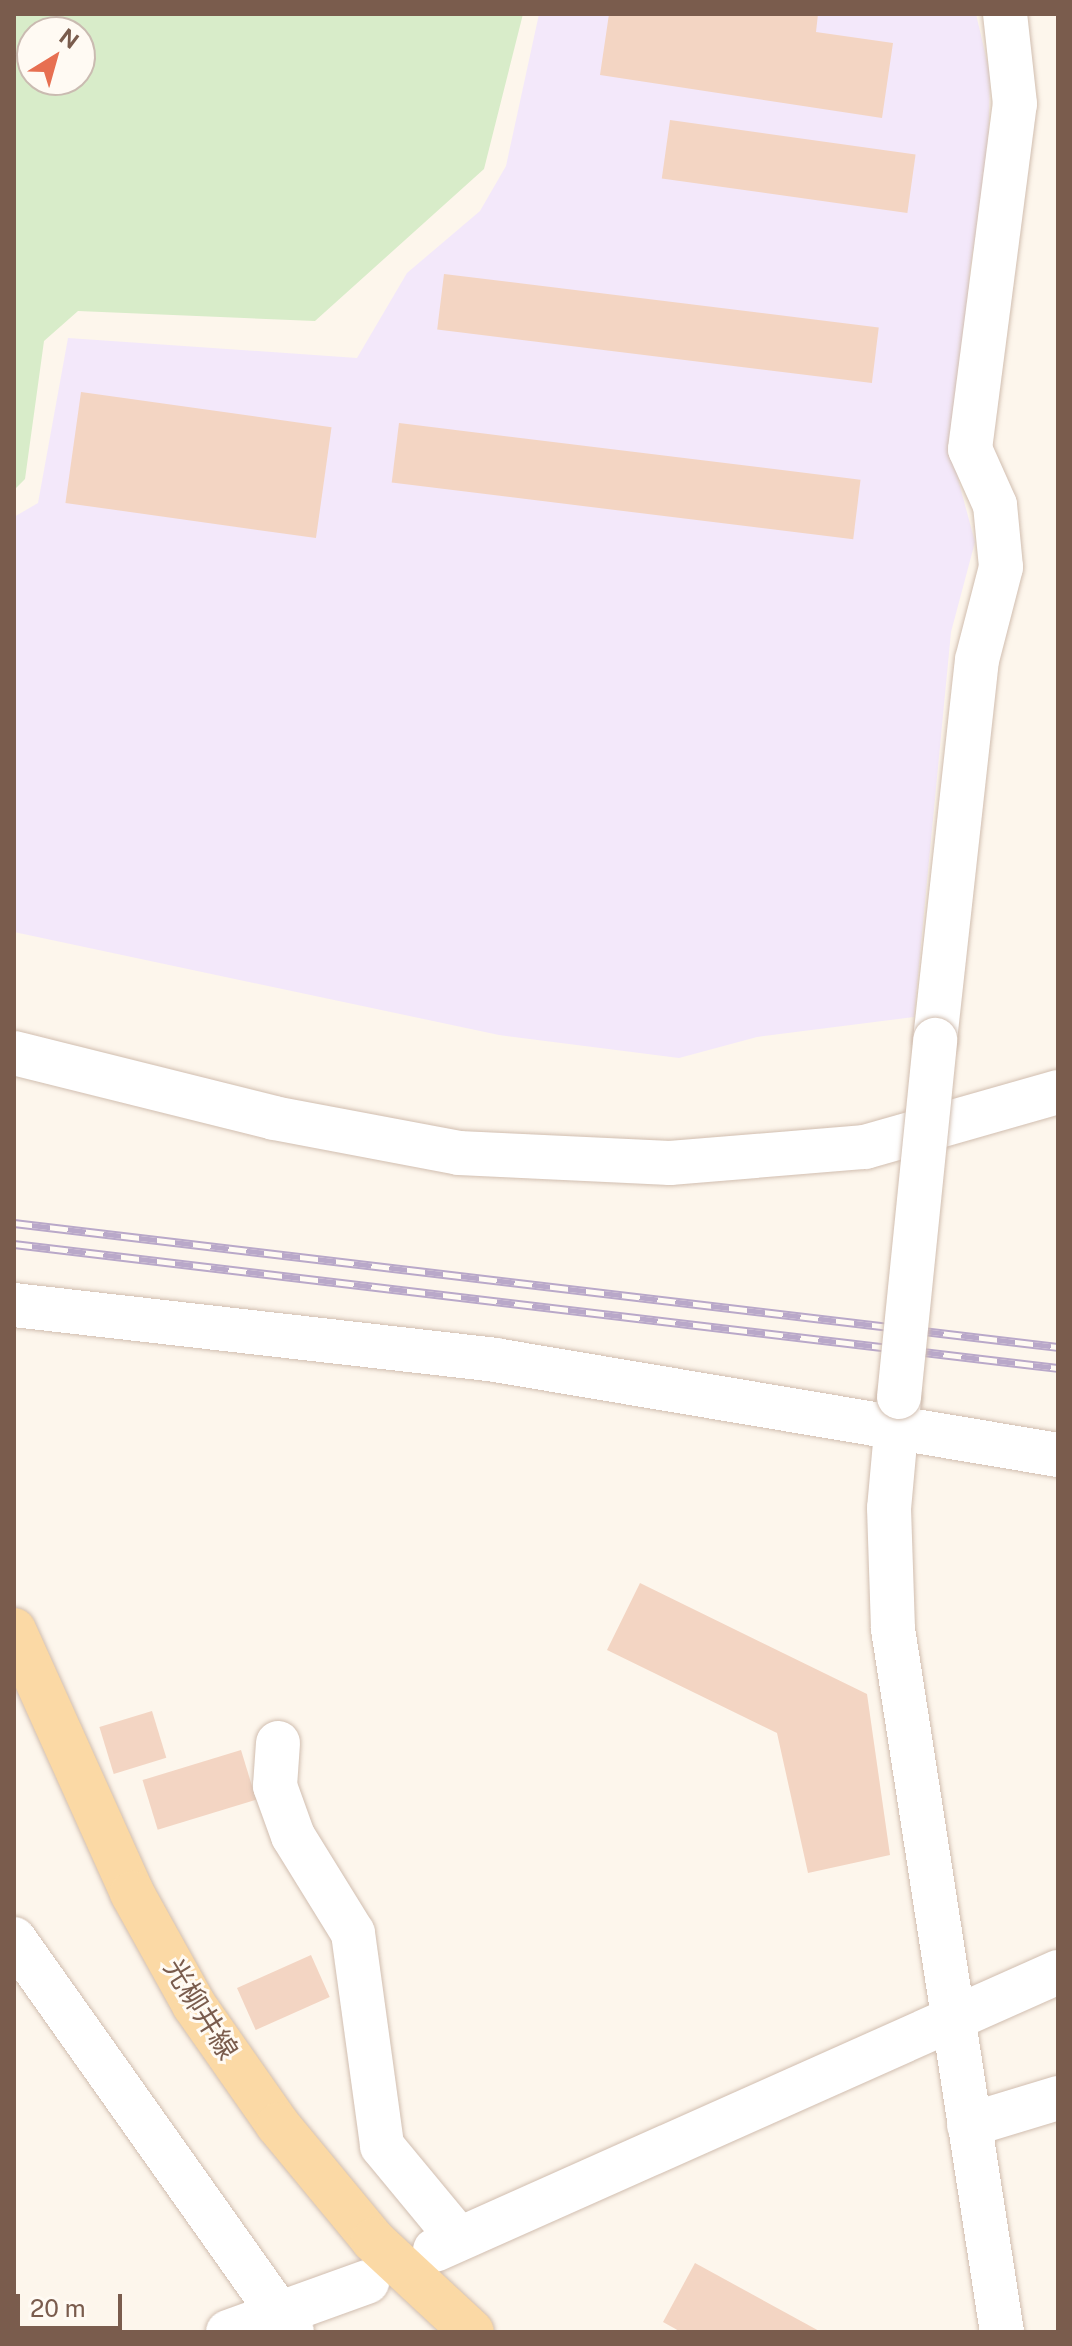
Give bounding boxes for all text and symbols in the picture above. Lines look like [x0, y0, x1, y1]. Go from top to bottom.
north arrow [16, 16, 96, 96]
text: N [55, 23, 84, 54]
street label: 光柳井線 [157, 1953, 245, 2065]
scale bar [20, 2278, 126, 2328]
text: 20 m [30, 2294, 86, 2322]

